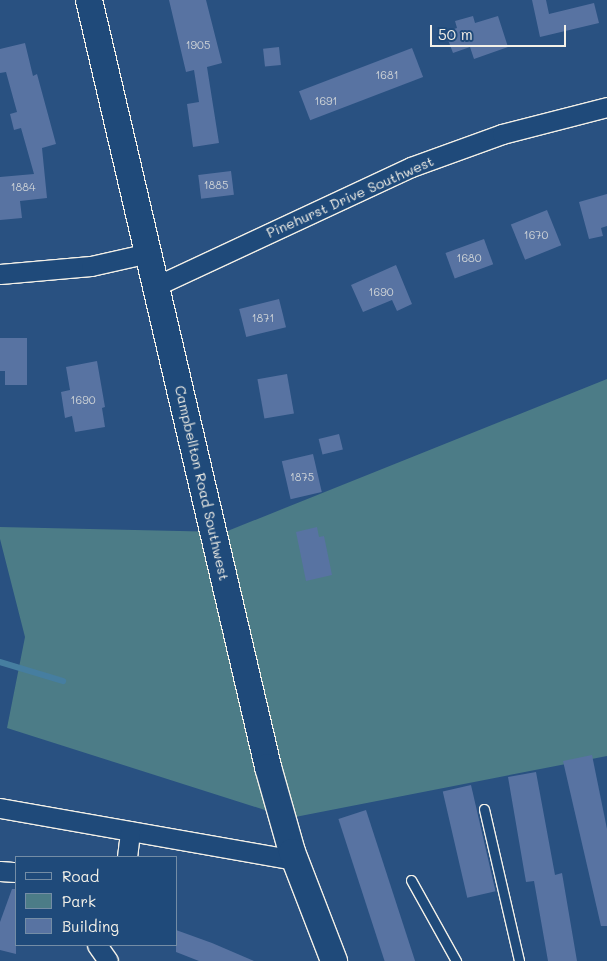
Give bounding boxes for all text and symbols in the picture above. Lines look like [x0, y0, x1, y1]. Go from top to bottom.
scale bar [432, 15, 568, 47]
text: 50 m [438, 24, 473, 44]
house number: 1905 [186, 38, 210, 52]
house number: 1681 [375, 68, 399, 82]
house number: 1691 [315, 94, 337, 108]
street label: Pinehurst Drive Southwest [264, 152, 436, 242]
house number: 1885 [204, 178, 228, 192]
house number: 1884 [11, 180, 35, 194]
house number: 1670 [524, 228, 548, 242]
house number: 1680 [456, 251, 482, 265]
house number: 1690 [369, 285, 393, 299]
house number: 1871 [252, 311, 274, 325]
street label: Campbellton Road Southwest [171, 384, 233, 582]
house number: 1690 [71, 393, 95, 407]
house number: 1875 [290, 470, 314, 484]
legend [15, 856, 178, 946]
text: Road [62, 866, 99, 886]
text: Park [62, 891, 96, 911]
text: Building [62, 916, 119, 936]

